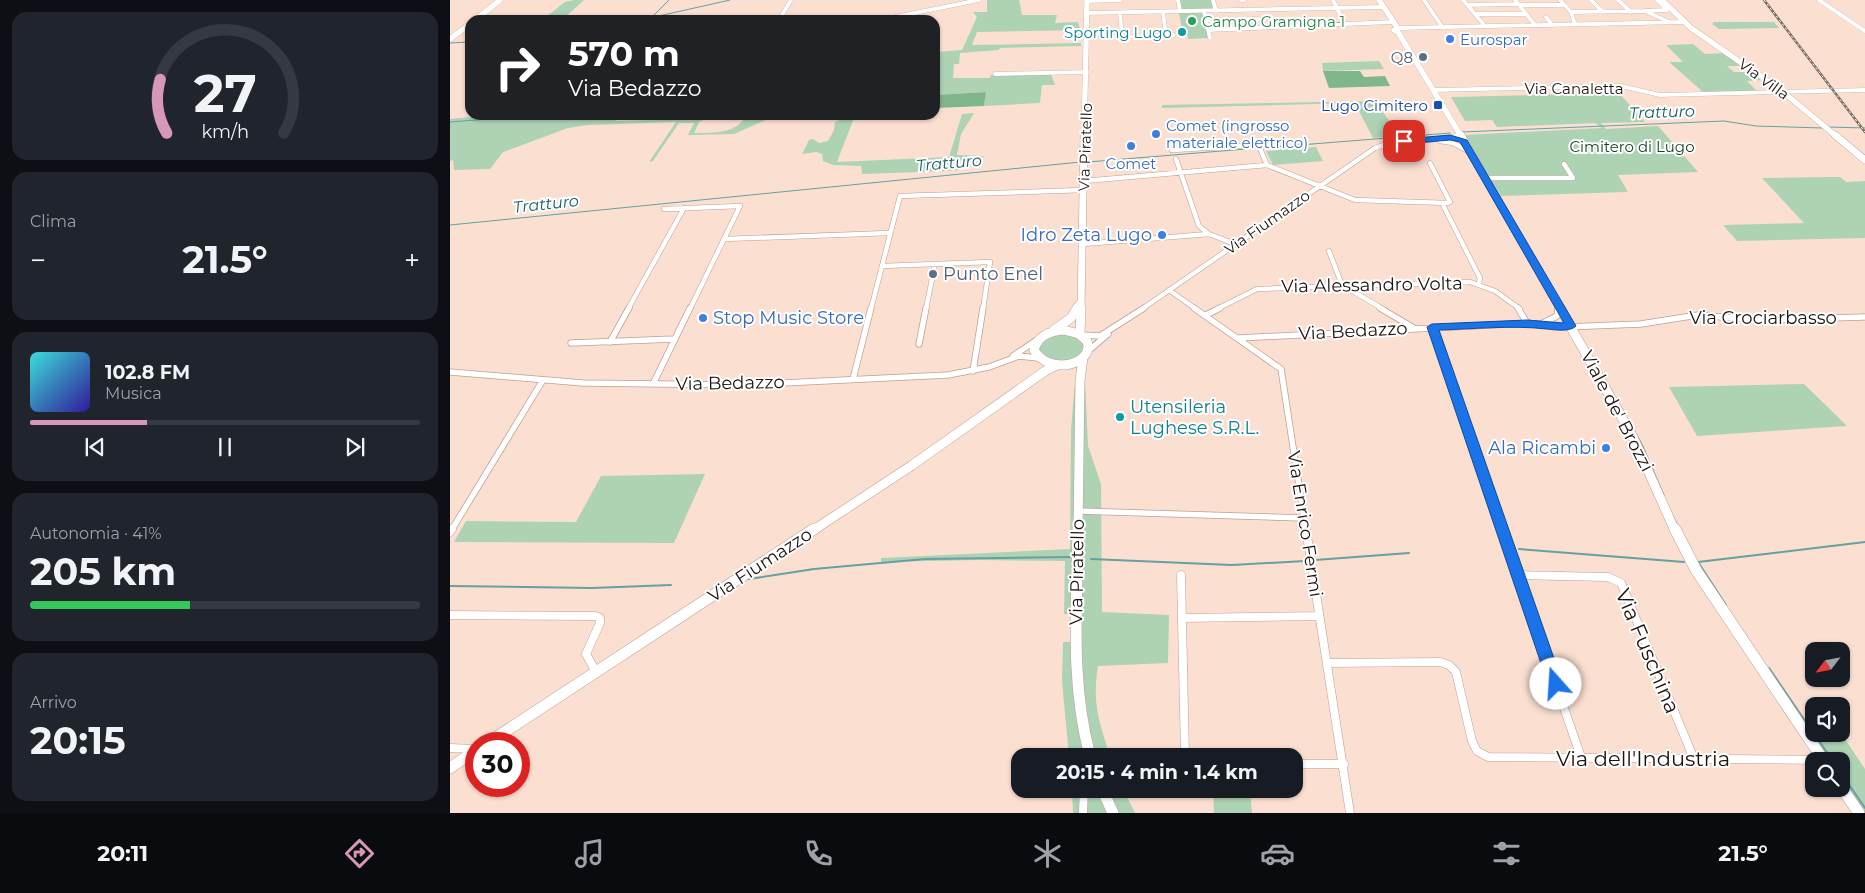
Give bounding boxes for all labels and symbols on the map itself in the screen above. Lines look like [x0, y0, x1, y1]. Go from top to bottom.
place label: Campo Gramigna 1 [1202, 12, 1345, 31]
marker: Campo Gramigna 1 [1186, 15, 1198, 27]
place label: Sporting Lugo [1064, 23, 1172, 42]
marker: Sporting Lugo [1176, 26, 1188, 38]
place label: Eurospar [1460, 30, 1528, 49]
marker: Eurospar [1444, 33, 1456, 45]
place label: Q8 [1391, 48, 1413, 67]
marker: Q8 [1417, 51, 1429, 63]
street label: Via Villa [1735, 54, 1793, 104]
street label: Via Canaletta [1525, 79, 1624, 98]
place label: Lugo Cimitero [1321, 96, 1428, 115]
marker: Lugo Cimitero [1432, 99, 1444, 111]
water label: Tratturo [1629, 101, 1695, 123]
street label: Via Piratello [1074, 102, 1096, 192]
place label: Comet (ingrosso materiale elettrico) [1166, 116, 1308, 152]
pin [1383, 120, 1425, 162]
marker: Comet (ingrosso materiale elettrico) [1150, 128, 1162, 140]
park label: Cimitero di Lugo [1569, 137, 1695, 156]
marker: Comet [1125, 140, 1137, 152]
water label: Tratturo [915, 151, 983, 175]
place label: Comet [1106, 154, 1156, 173]
street label: Via Fiumazzo [1221, 186, 1313, 258]
water label: Tratturo [512, 191, 580, 217]
place label: Idro Zeta Lugo [1021, 224, 1152, 246]
marker: Idro Zeta Lugo [1156, 229, 1168, 241]
place label: Punto Enel [943, 263, 1043, 285]
marker: Punto Enel [927, 268, 939, 280]
street label: Via Alessandro Volta [1281, 272, 1463, 298]
place label: Stop Music Store [713, 307, 864, 329]
street label: Via Crociarbasso [1689, 307, 1837, 329]
marker: Stop Music Store [697, 312, 709, 324]
street label: Via Bedazzo [1298, 317, 1408, 345]
street label: Viale de' Brozzi [1576, 347, 1658, 475]
street label: Via Bedazzo [675, 371, 785, 395]
place label: Utensileria Lughese S.R.L. [1130, 396, 1259, 439]
marker: Utensileria Lughese S.R.L. [1114, 411, 1126, 423]
place label: Ala Ricambi [1488, 437, 1596, 459]
marker: Ala Ricambi [1600, 442, 1612, 454]
street label: Via Enrico Fermi [1283, 449, 1327, 599]
street label: Via Piratello [1065, 519, 1089, 625]
street label: Via Fiumazzo [704, 523, 816, 607]
street label: Via Fuschina [1610, 585, 1686, 717]
north arrow [1805, 642, 1850, 688]
position arrow [1529, 657, 1581, 709]
speed limit sign: 30 [465, 732, 530, 797]
street label: Via dell'Industria [1556, 746, 1730, 771]

